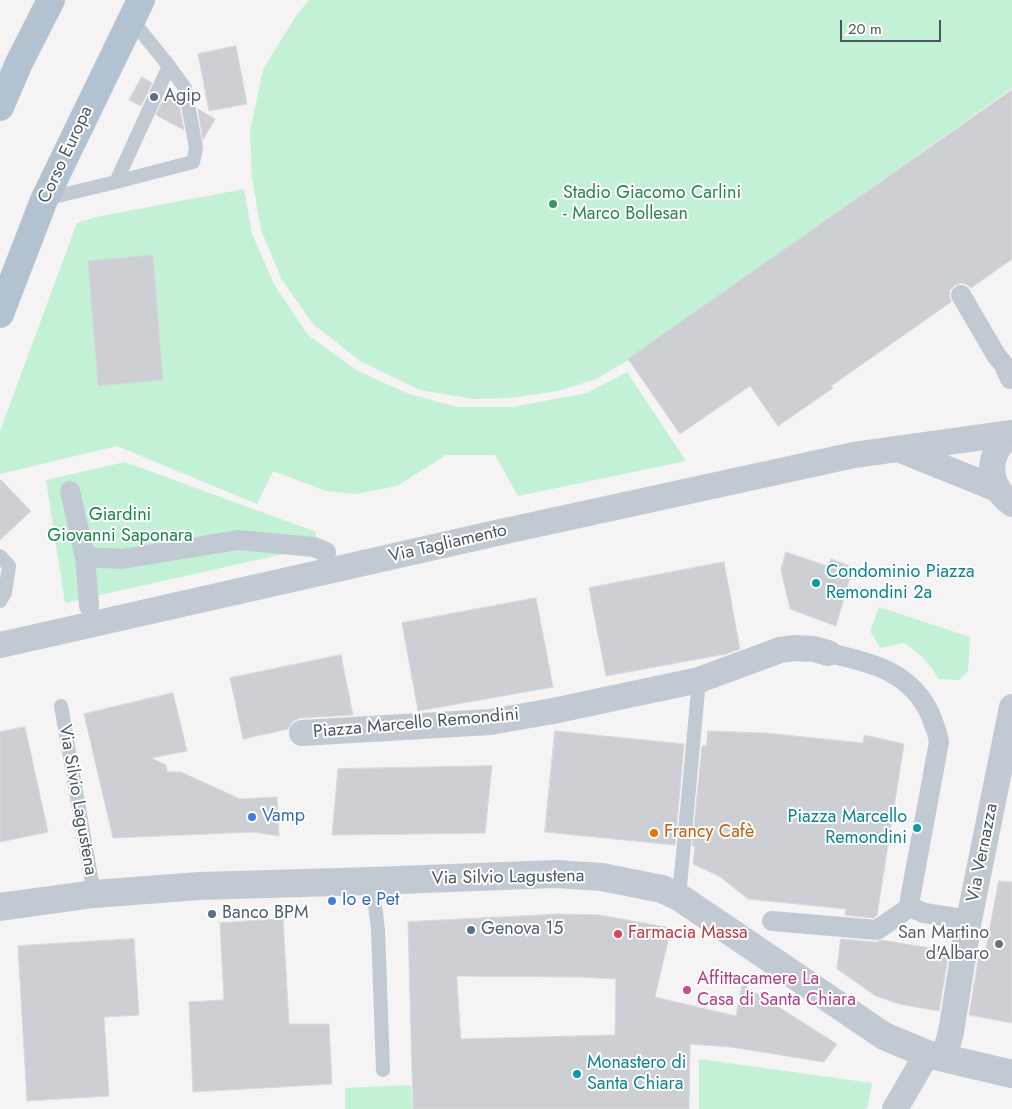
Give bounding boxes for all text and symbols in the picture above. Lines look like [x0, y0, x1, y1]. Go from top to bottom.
scale bar [842, 10, 943, 42]
text: 20 m [848, 18, 882, 40]
place label: Agip [164, 86, 201, 108]
marker: Agip [148, 91, 160, 103]
street label: Corso Europa [34, 103, 98, 207]
place label: Stadio Giacomo Carlini - Marco Bollesan [563, 183, 741, 225]
marker: Stadio Giacomo Carlini - Marco Bollesan [547, 198, 559, 210]
park label: Giardini Giovanni Saponara [47, 505, 193, 548]
street label: Via Tagliamento [387, 520, 509, 568]
place label: Condominio Piazza Remondini 2a [826, 562, 975, 604]
marker: Condominio Piazza Remondini 2a [810, 577, 822, 589]
street label: Piazza Marcello Remondini [312, 704, 520, 744]
street label: Via Silvio Lagustena [53, 723, 101, 877]
street label: Via Vernazza [963, 802, 1003, 904]
place label: Vamp [262, 806, 305, 828]
place label: Piazza Marcello Remondini [788, 807, 907, 850]
marker: Vamp [246, 811, 258, 823]
place label: Francy Cafè [664, 822, 754, 844]
marker: Piazza Marcello Remondini [911, 822, 923, 834]
marker: Francy Cafè [648, 827, 660, 839]
street label: Via Silvio Lagustena [432, 866, 584, 890]
place label: Io e Pet [342, 890, 399, 912]
marker: Io e Pet [326, 895, 338, 907]
place label: Banco BPM [222, 903, 308, 925]
marker: Banco BPM [206, 908, 218, 920]
place label: Genova 15 [481, 919, 563, 941]
place label: Farmacia Massa [628, 923, 748, 945]
place label: San Martino d'Albaro [898, 923, 989, 966]
marker: Genova 15 [465, 924, 477, 936]
marker: Farmacia Massa [612, 928, 624, 940]
marker: San Martino d'Albaro [993, 938, 1005, 950]
place label: Affittacamere La Casa di Santa Chiara [697, 969, 856, 1012]
marker: Affittacamere La Casa di Santa Chiara [681, 984, 693, 996]
place label: Monastero di Santa Chiara [587, 1053, 686, 1096]
marker: Monastero di Santa Chiara [571, 1068, 583, 1080]

